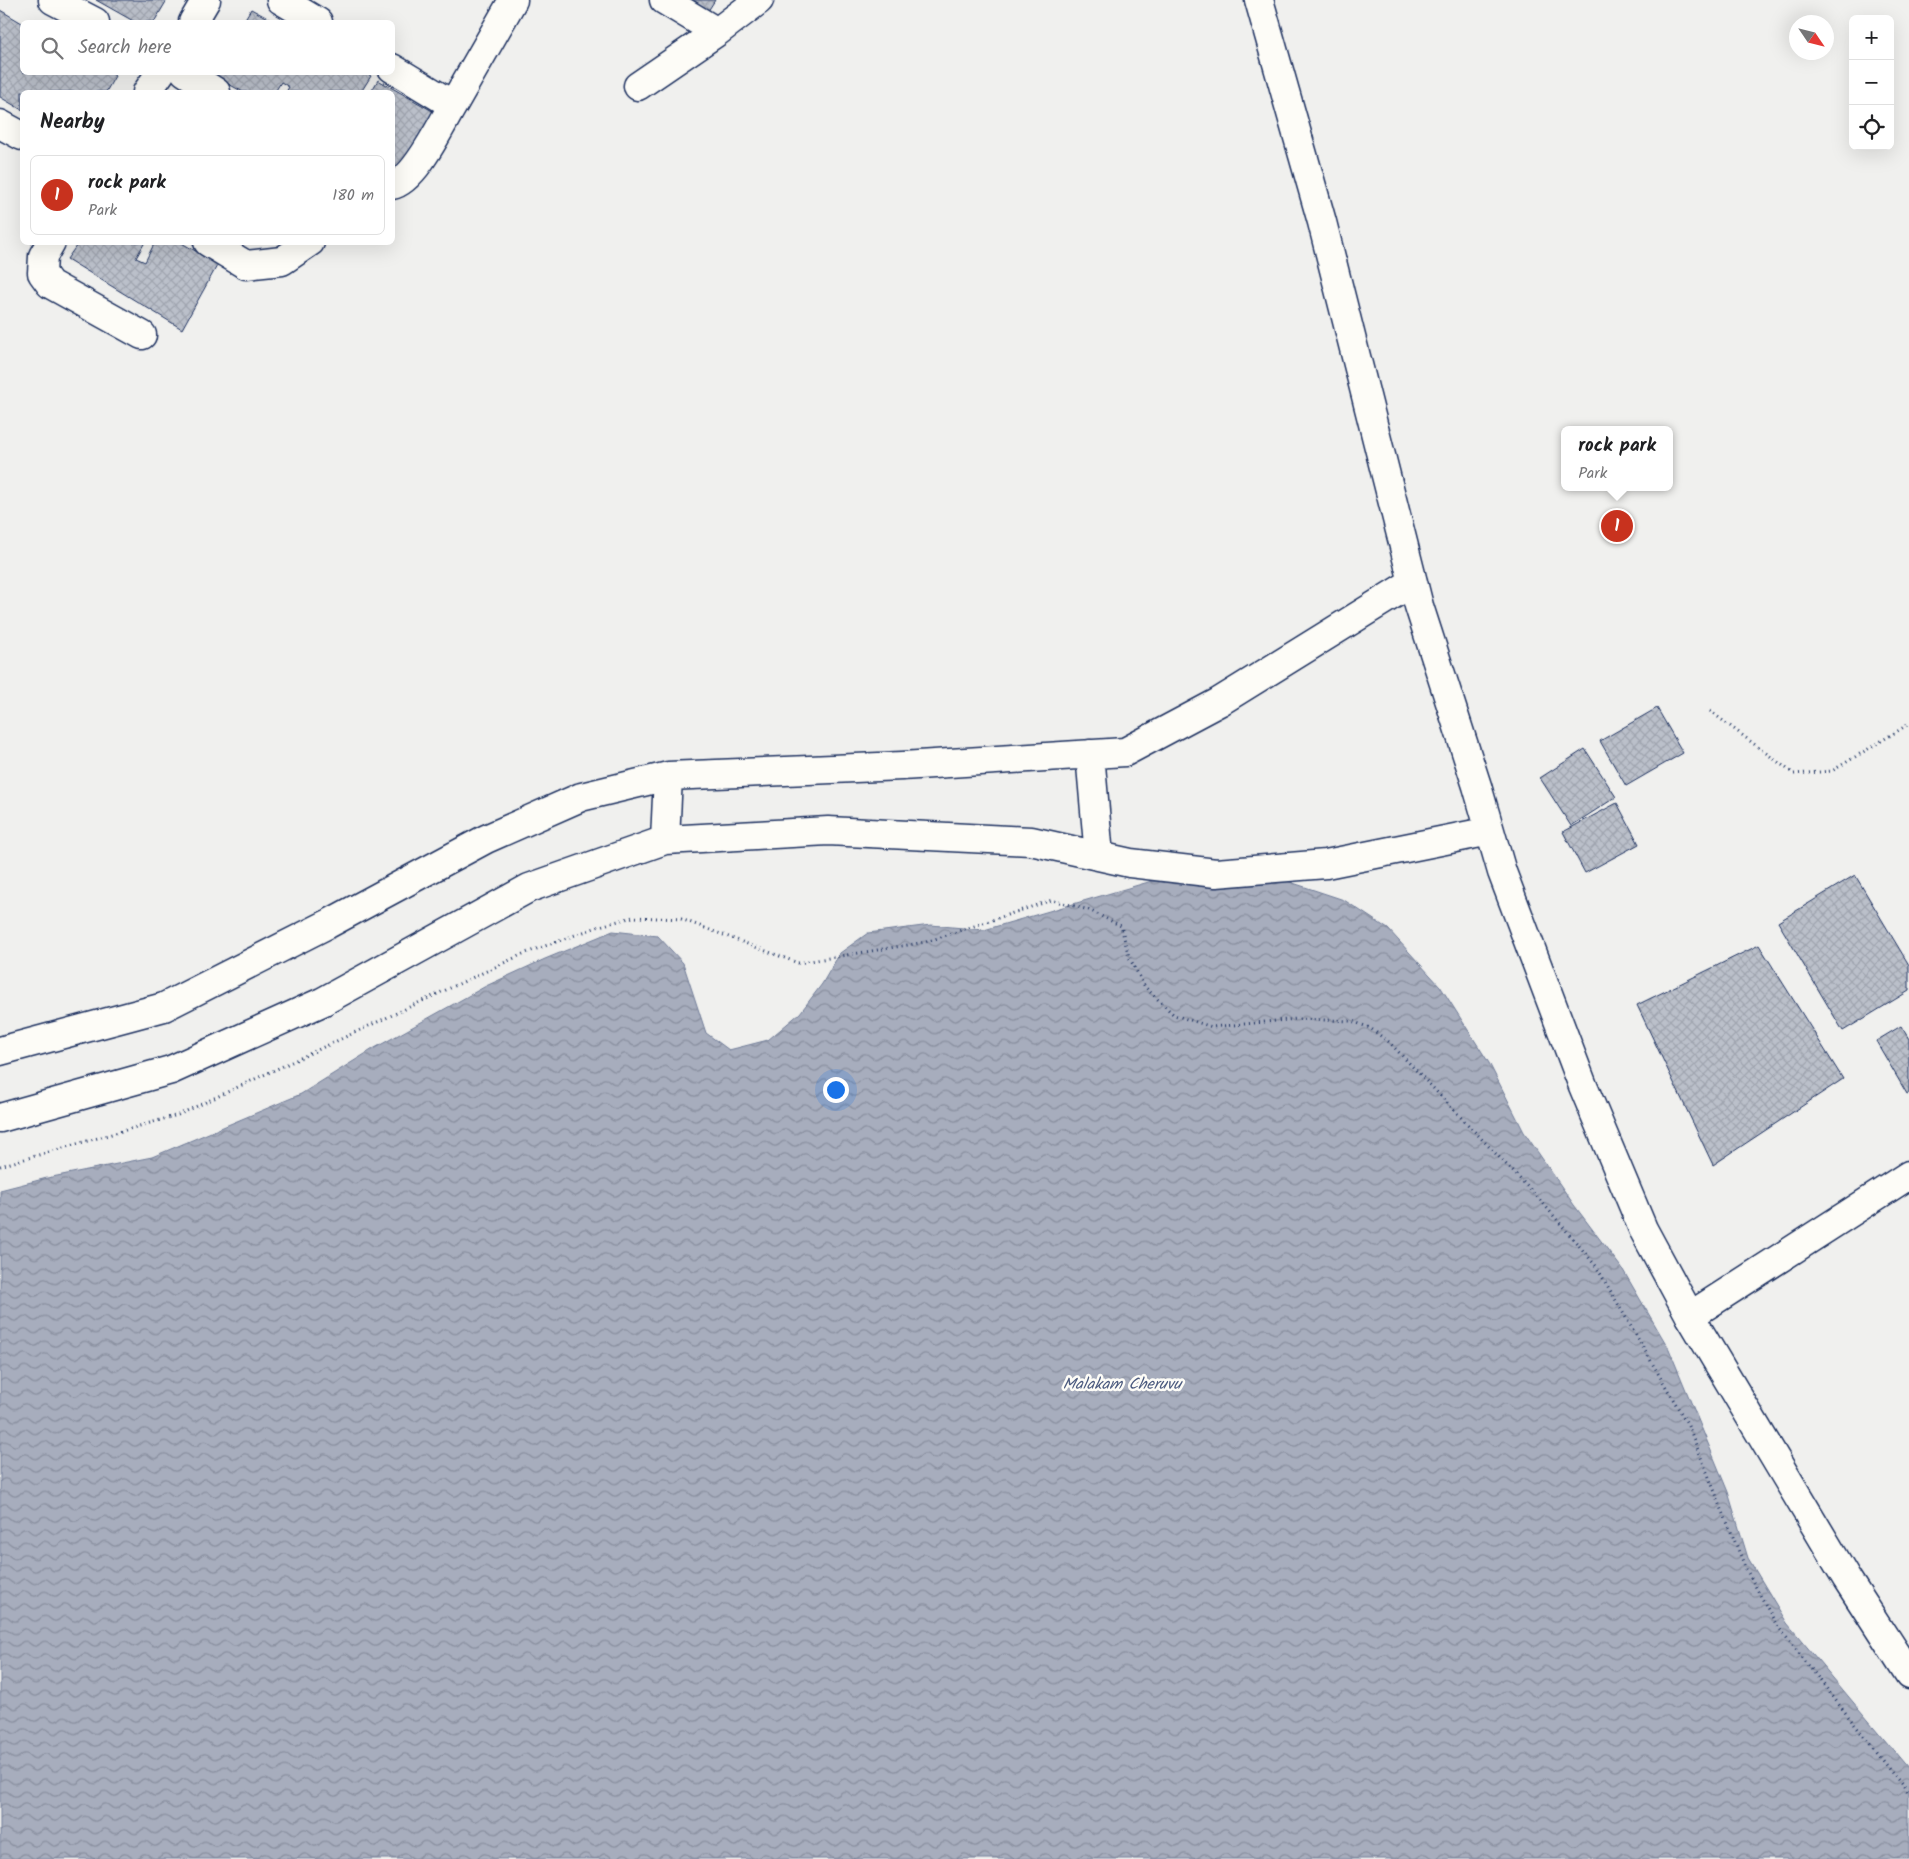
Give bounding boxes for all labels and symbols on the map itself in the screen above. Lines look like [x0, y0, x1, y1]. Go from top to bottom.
north arrow [1789, 15, 1834, 60]
pin: 1 [1601, 507, 1633, 545]
your location [823, 1077, 849, 1103]
water label: Malakam Cheruvu [1063, 1372, 1184, 1397]

